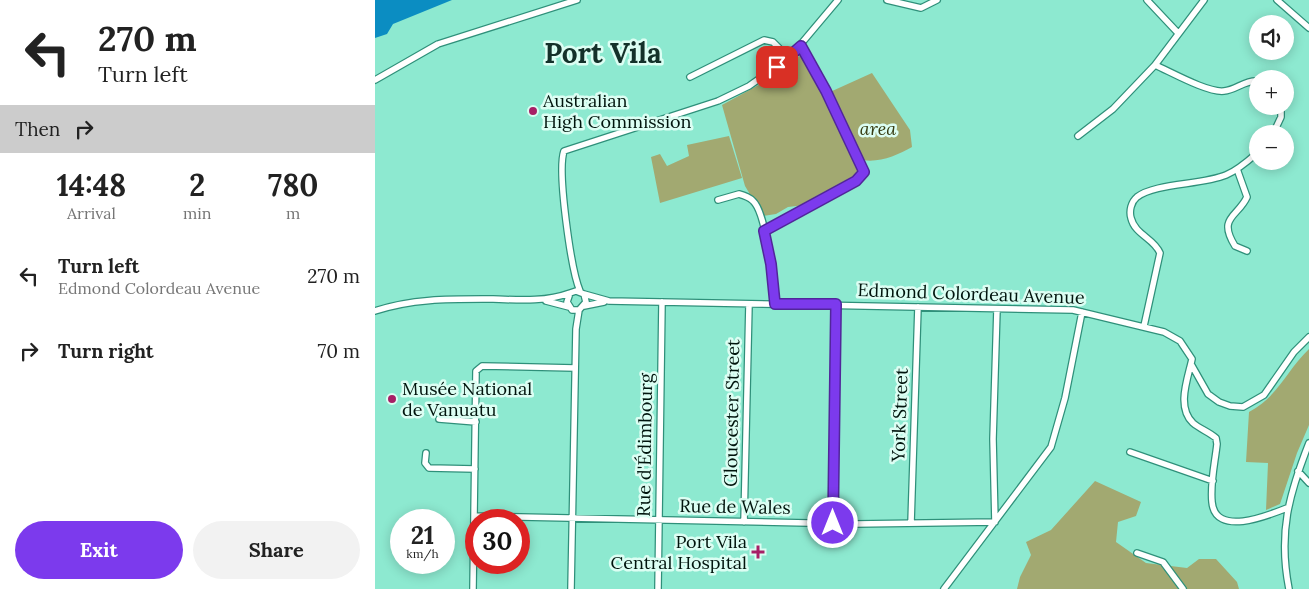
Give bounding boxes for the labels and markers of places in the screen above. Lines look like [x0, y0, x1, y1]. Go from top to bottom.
pin [756, 46, 798, 88]
place label: Australian High Commission [542, 89, 691, 133]
marker: Australian High Commission [527, 105, 539, 117]
place label: Musée National de Vanuatu [402, 377, 532, 421]
marker: Musée National de Vanuatu [386, 393, 398, 405]
place label: Port Vila Central Hospital [611, 530, 747, 574]
marker: Port Vila Central Hospital [751, 545, 765, 559]

